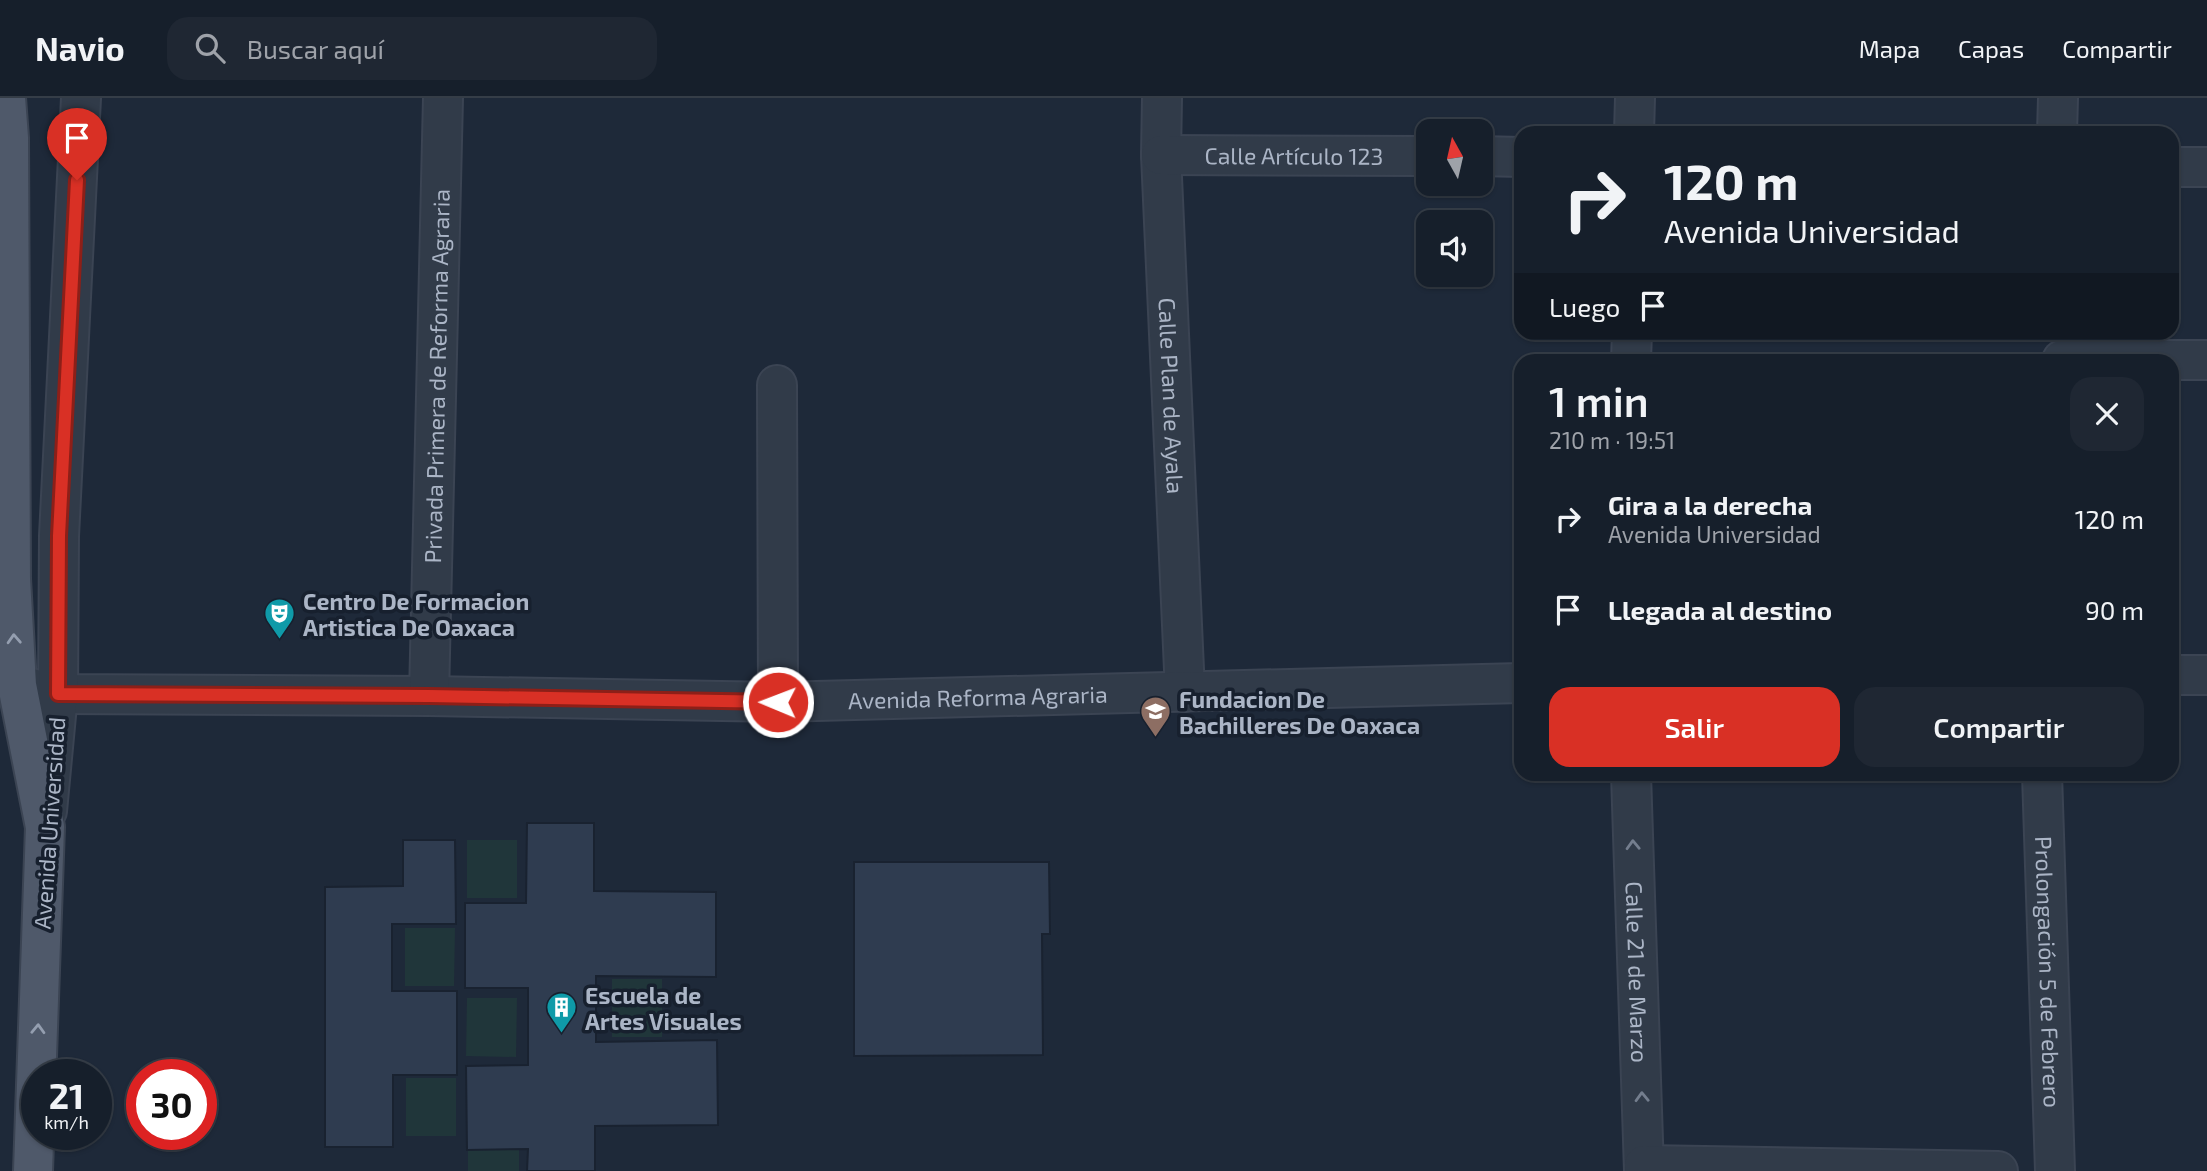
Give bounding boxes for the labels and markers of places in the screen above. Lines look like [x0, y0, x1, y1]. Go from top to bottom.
pin [47, 108, 107, 180]
place label: Centro De Formacion Artistica De Oaxaca [303, 587, 529, 641]
theatre icon: Centro De Formacion Artistica De Oaxaca [263, 597, 297, 641]
place label: Fundacion De Bachilleres De Oaxaca [1179, 685, 1420, 739]
school or university icon: Fundacion De Bachilleres De Oaxaca [1139, 695, 1173, 739]
place label: Escuela de Artes Visuales [585, 981, 742, 1035]
building icon: Escuela de Artes Visuales [545, 991, 579, 1035]

